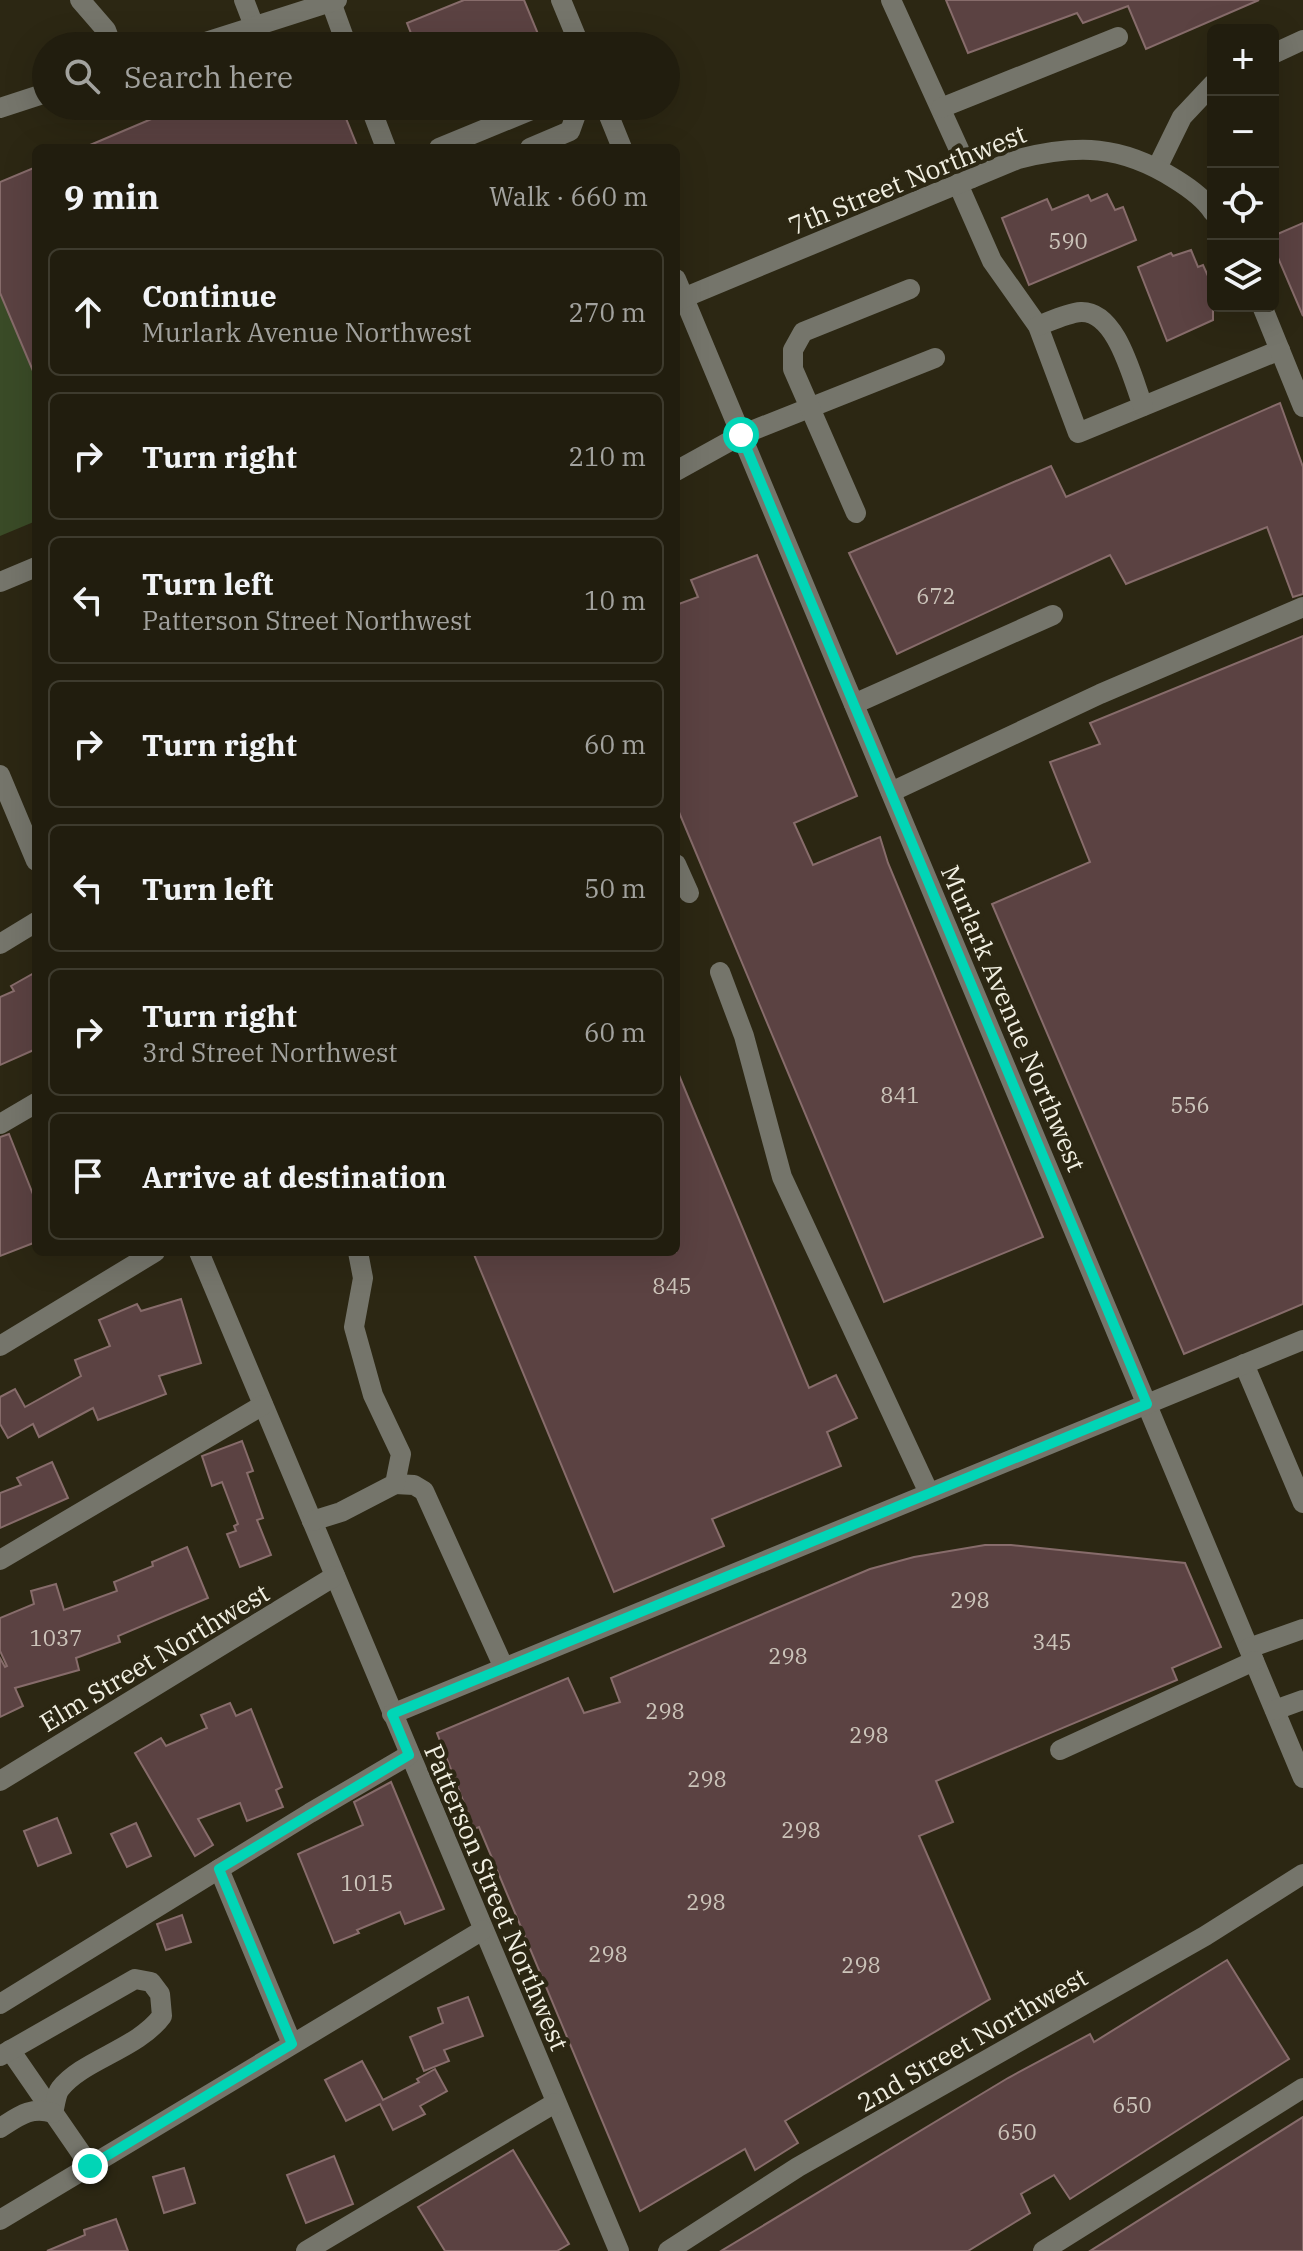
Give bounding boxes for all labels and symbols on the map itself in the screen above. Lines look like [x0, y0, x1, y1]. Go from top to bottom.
street label: 7th Street Northwest [783, 116, 1031, 242]
house number: 590 [1048, 226, 1088, 255]
route start [723, 417, 759, 453]
house number: 672 [916, 581, 956, 610]
street label: Murlark Avenue Northwest [934, 860, 1094, 1176]
house number: 841 [880, 1080, 920, 1109]
house number: 556 [1170, 1090, 1210, 1119]
house number: 845 [652, 1271, 692, 1300]
street label: Elm Street Northwest [33, 1575, 275, 1739]
house number: 298 [950, 1585, 990, 1614]
house number: 1037 [30, 1623, 82, 1652]
house number: 345 [1032, 1627, 1072, 1656]
house number: 298 [768, 1641, 808, 1670]
house number: 298 [645, 1696, 685, 1725]
house number: 298 [849, 1720, 889, 1749]
street label: Patterson Street Northwest [417, 1739, 577, 2055]
house number: 298 [687, 1764, 727, 1793]
house number: 298 [781, 1815, 821, 1844]
house number: 1015 [341, 1868, 393, 1897]
house number: 298 [686, 1887, 726, 1916]
house number: 298 [588, 1939, 628, 1968]
house number: 298 [841, 1950, 881, 1979]
street label: 2nd Street Northwest [851, 1959, 1093, 2119]
house number: 650 [1112, 2090, 1152, 2119]
house number: 650 [997, 2117, 1037, 2146]
route end [72, 2148, 108, 2184]

